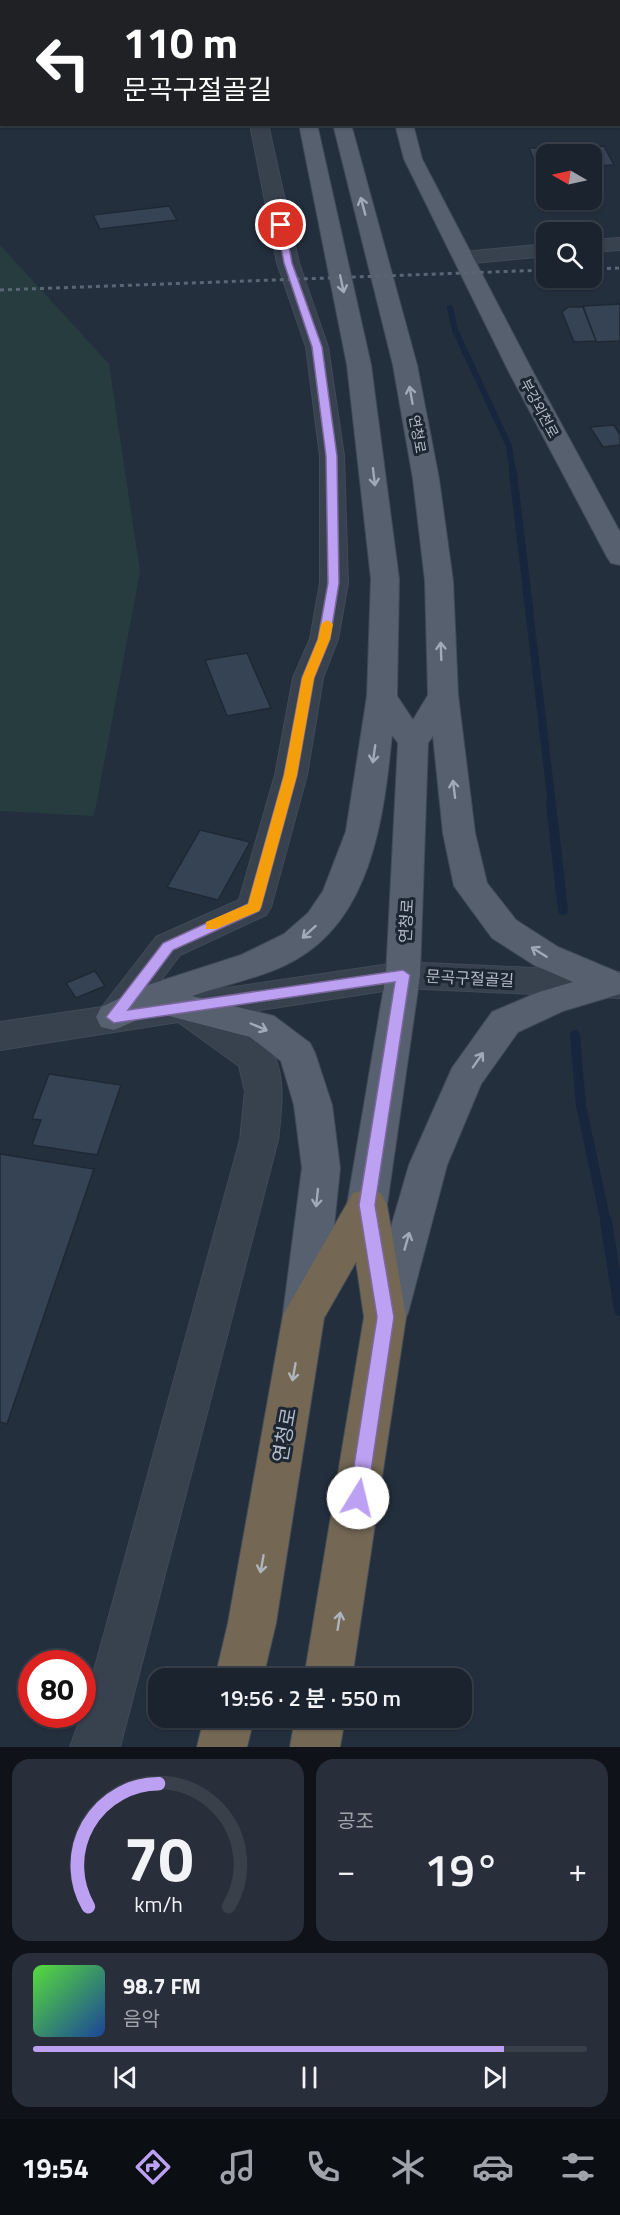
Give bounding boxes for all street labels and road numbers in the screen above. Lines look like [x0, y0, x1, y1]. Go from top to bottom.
street label: 부강외천로 [516, 375, 564, 441]
street label: 연청로 [404, 413, 432, 455]
street label: 연청로 [393, 898, 419, 944]
street label: 문곡구절골길 [425, 964, 515, 992]
street label: 연청로 [264, 1405, 304, 1465]

